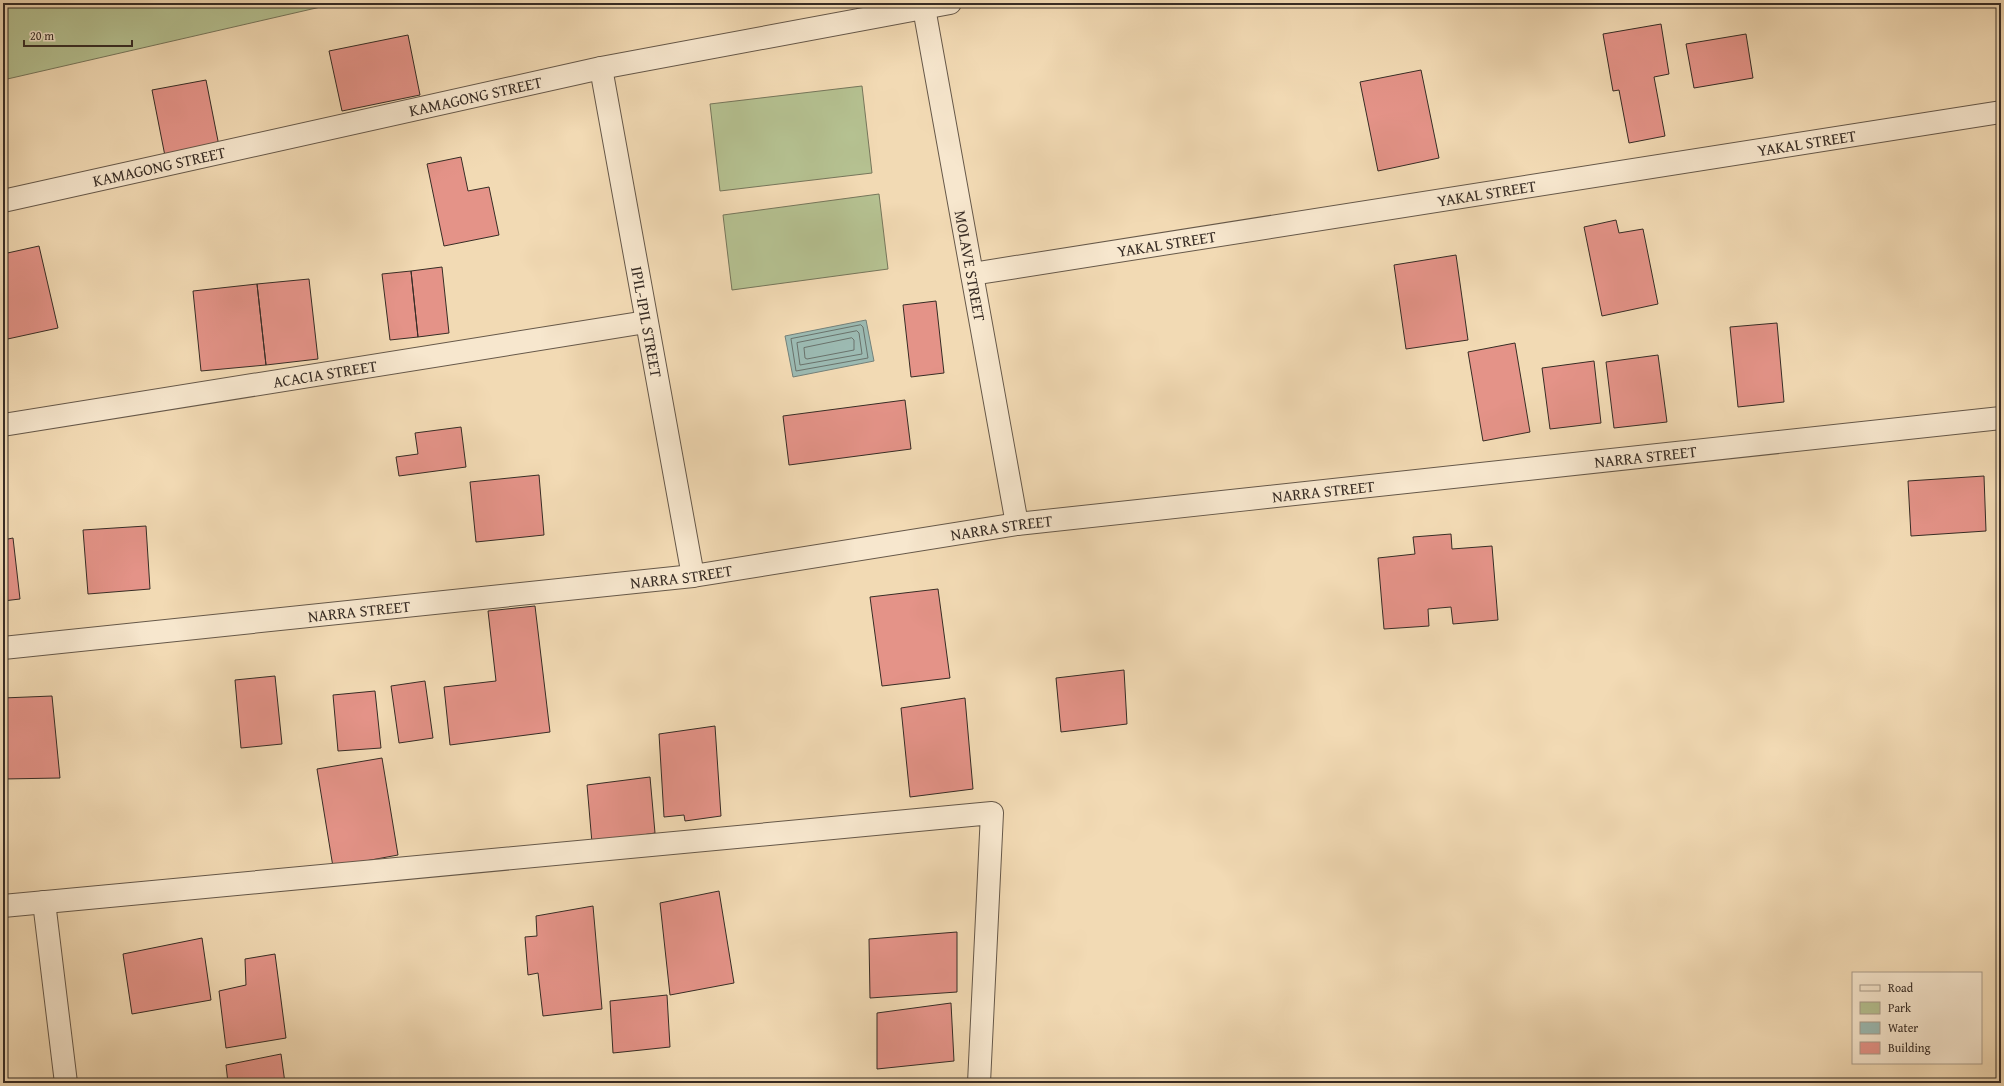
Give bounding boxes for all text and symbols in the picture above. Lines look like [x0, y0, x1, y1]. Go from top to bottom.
scale bar [24, 22, 132, 48]
text: 20 m [30, 27, 54, 44]
street label: KAMAGONG STREET [407, 69, 544, 122]
street label: YAKAL STREET [1756, 123, 1858, 162]
street label: KAMAGONG STREET [90, 140, 228, 193]
street label: YAKAL STREET [1436, 173, 1538, 213]
street label: MOLAVE STREET [949, 208, 992, 323]
street label: YAKAL STREET [1115, 224, 1218, 263]
street label: IPIL-IPIL STREET [625, 264, 669, 379]
street label: ACACIA STREET [271, 353, 379, 394]
street label: NARRA STREET [1593, 439, 1698, 474]
street label: NARRA STREET [1271, 474, 1376, 508]
street label: NARRA STREET [949, 508, 1054, 547]
street label: NARRA STREET [629, 558, 734, 594]
street label: NARRA STREET [307, 594, 412, 628]
legend [1852, 972, 1982, 1064]
text: Road [1888, 979, 1914, 996]
text: Park [1888, 999, 1912, 1016]
text: Water [1888, 1019, 1918, 1036]
text: Building [1888, 1039, 1931, 1056]

